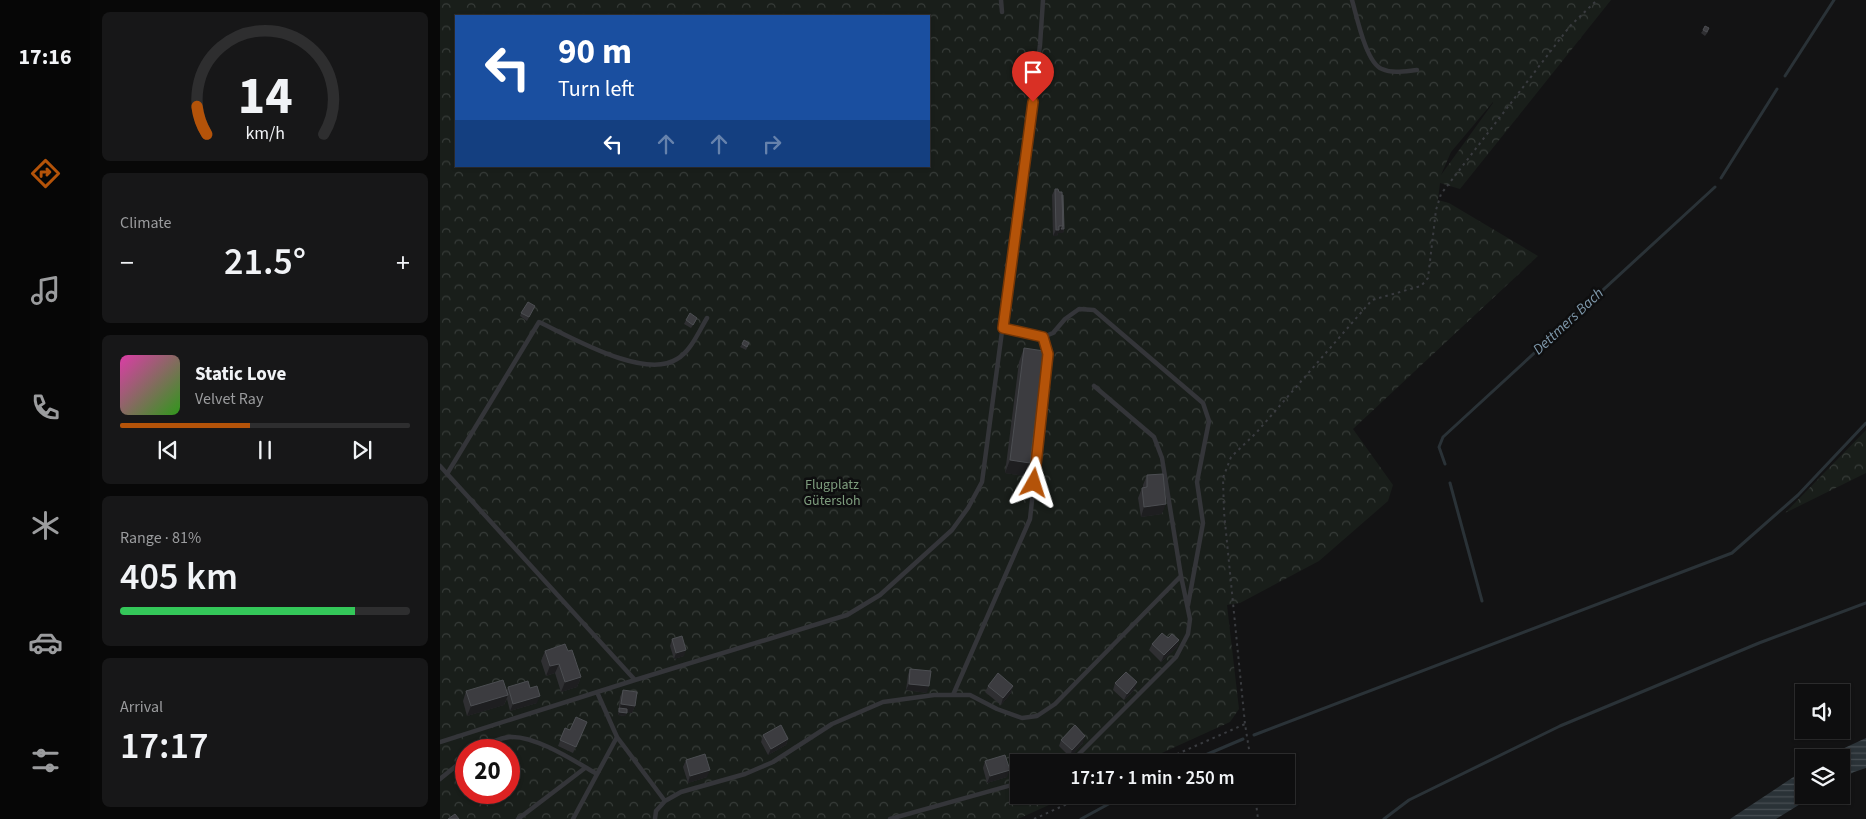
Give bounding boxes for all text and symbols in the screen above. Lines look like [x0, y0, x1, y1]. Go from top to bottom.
text: 90 m [558, 27, 632, 77]
icon: left [475, 35, 540, 100]
text: 17:16 [18, 41, 72, 73]
pin [1012, 51, 1054, 102]
icon: arrive [1019, 58, 1047, 86]
text: 14 [238, 60, 292, 134]
text: Turn left [558, 73, 634, 105]
text: km/h [245, 121, 285, 146]
icon: left [599, 130, 627, 158]
icon: ahead [652, 130, 680, 158]
icon: ahead [705, 130, 733, 158]
icon: right [758, 130, 786, 158]
icon: directions [28, 156, 63, 191]
text: Climate [120, 212, 171, 234]
text: 21.5° [224, 235, 306, 289]
text: − [120, 243, 134, 283]
text: + [396, 243, 410, 283]
icon: music [28, 273, 63, 308]
water label: Dettmers Bach [1528, 283, 1608, 360]
text: Static Love [195, 361, 286, 388]
text: Velvet Ray [195, 388, 263, 410]
icon: phone [28, 390, 63, 425]
icon: previous [154, 436, 182, 464]
icon: pause [251, 436, 279, 464]
icon: next [348, 436, 376, 464]
position arrow [1007, 456, 1059, 508]
park label: Flugplatz Gütersloh [803, 475, 861, 511]
icon: climate [28, 508, 63, 543]
text: Range · 81% [120, 527, 201, 549]
text: 405 km [120, 550, 238, 604]
icon: car [28, 625, 63, 660]
map controls [1795, 684, 1850, 804]
button: sound [1795, 684, 1850, 739]
text: Arrival [120, 696, 163, 718]
text: 17:17 [120, 719, 208, 773]
speed limit sign: 20 [455, 739, 520, 804]
icon: filters [28, 743, 63, 778]
button: layers [1795, 749, 1850, 804]
text: 17:17 · 1 min · 250 m [1070, 765, 1235, 792]

